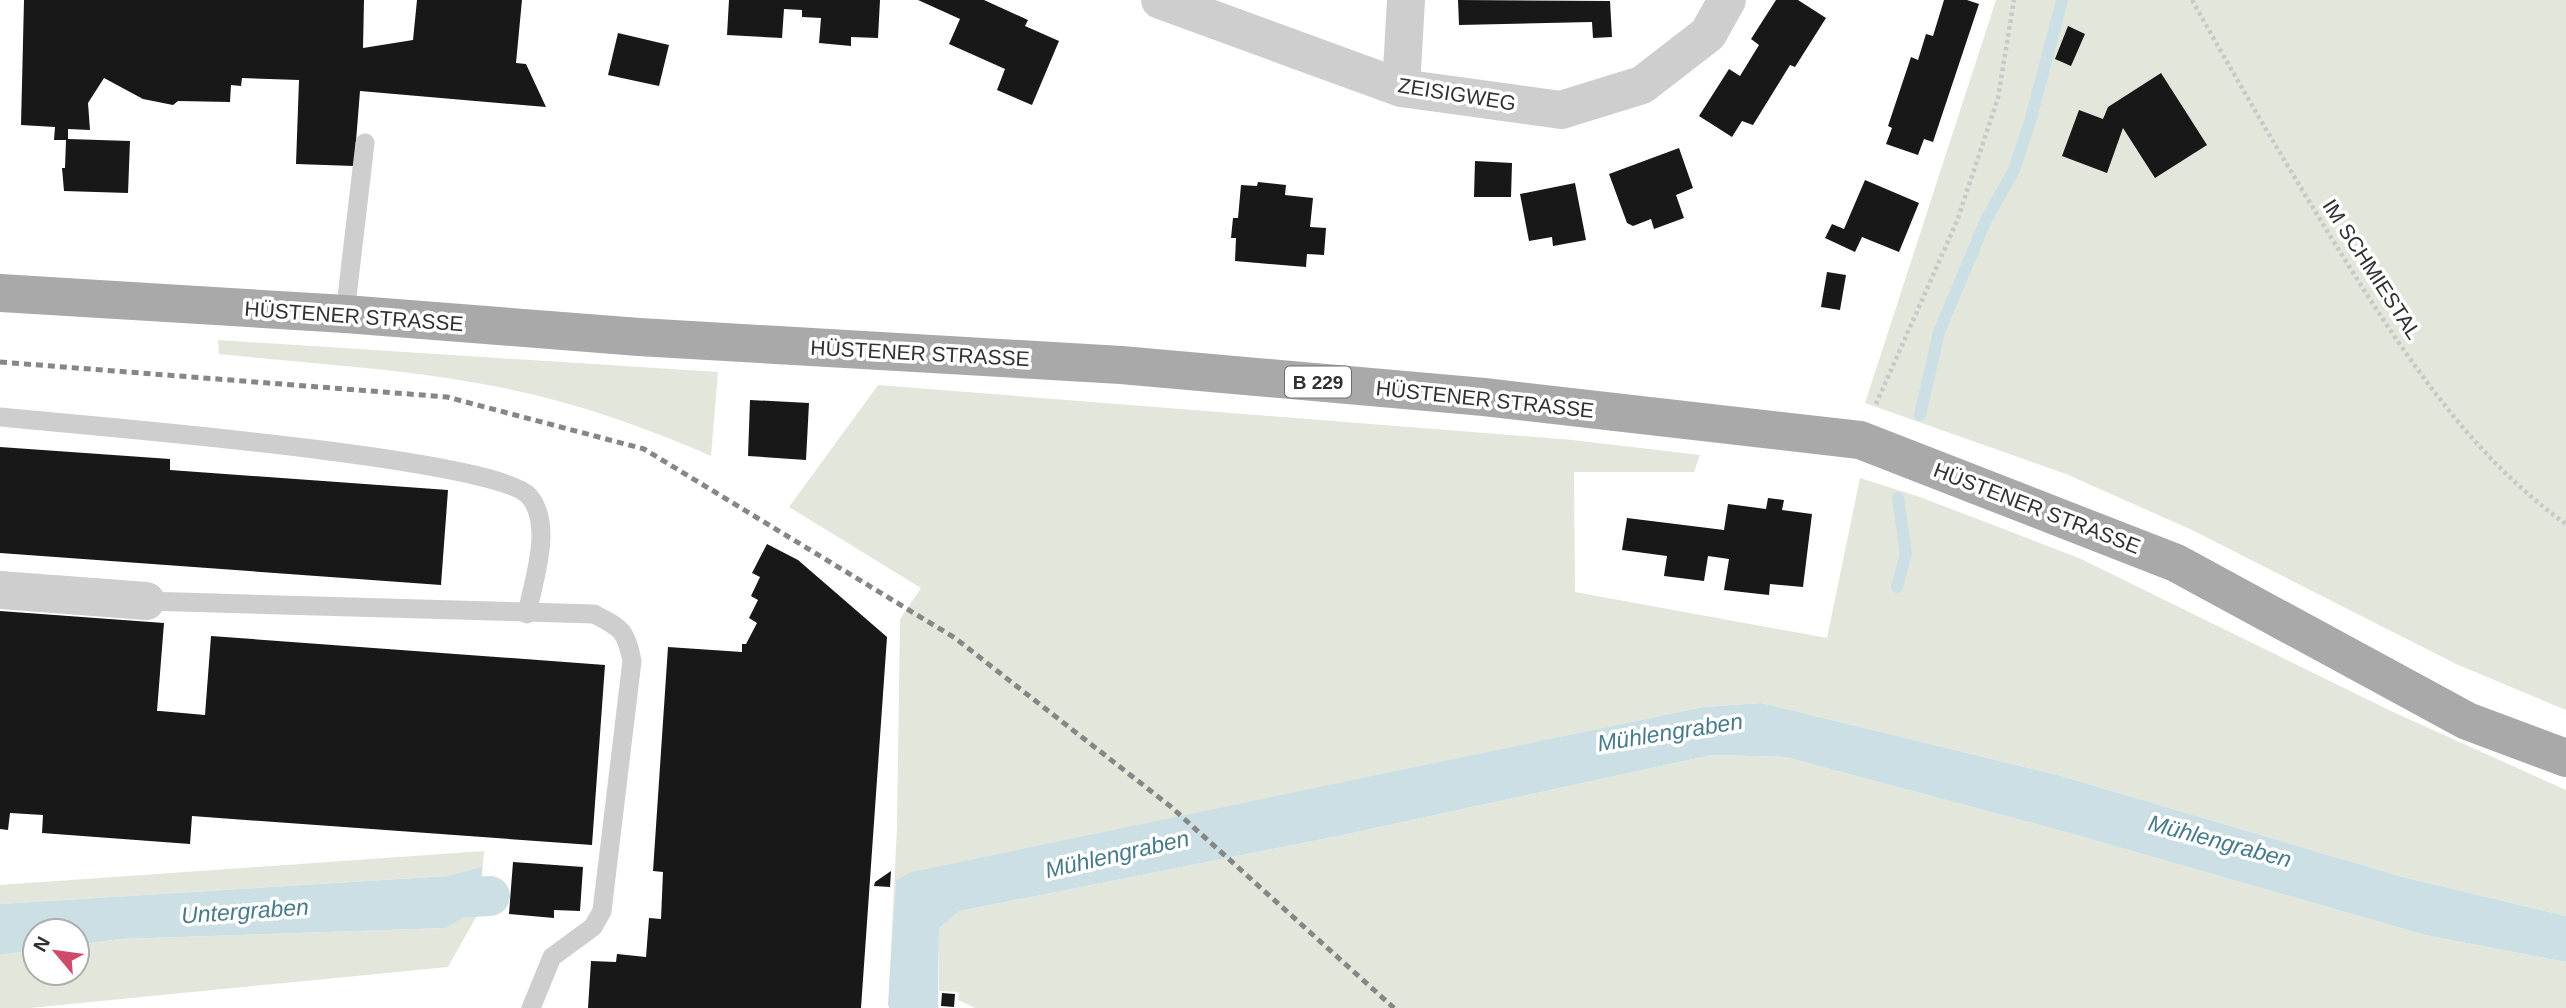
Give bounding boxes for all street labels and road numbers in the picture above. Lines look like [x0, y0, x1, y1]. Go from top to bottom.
street label: ZEISIGWEG [1396, 73, 1518, 115]
street label: IM SCHMIESTAL [2318, 195, 2426, 343]
street label: HÜSTENER STRASSE [244, 297, 464, 335]
street label: HÜSTENER STRASSE [810, 336, 1030, 370]
road number: B 229 [1285, 366, 1351, 398]
street label: HÜSTENER STRASSE [1375, 376, 1595, 422]
street label: HÜSTENER STRASSE [1930, 458, 2144, 558]

